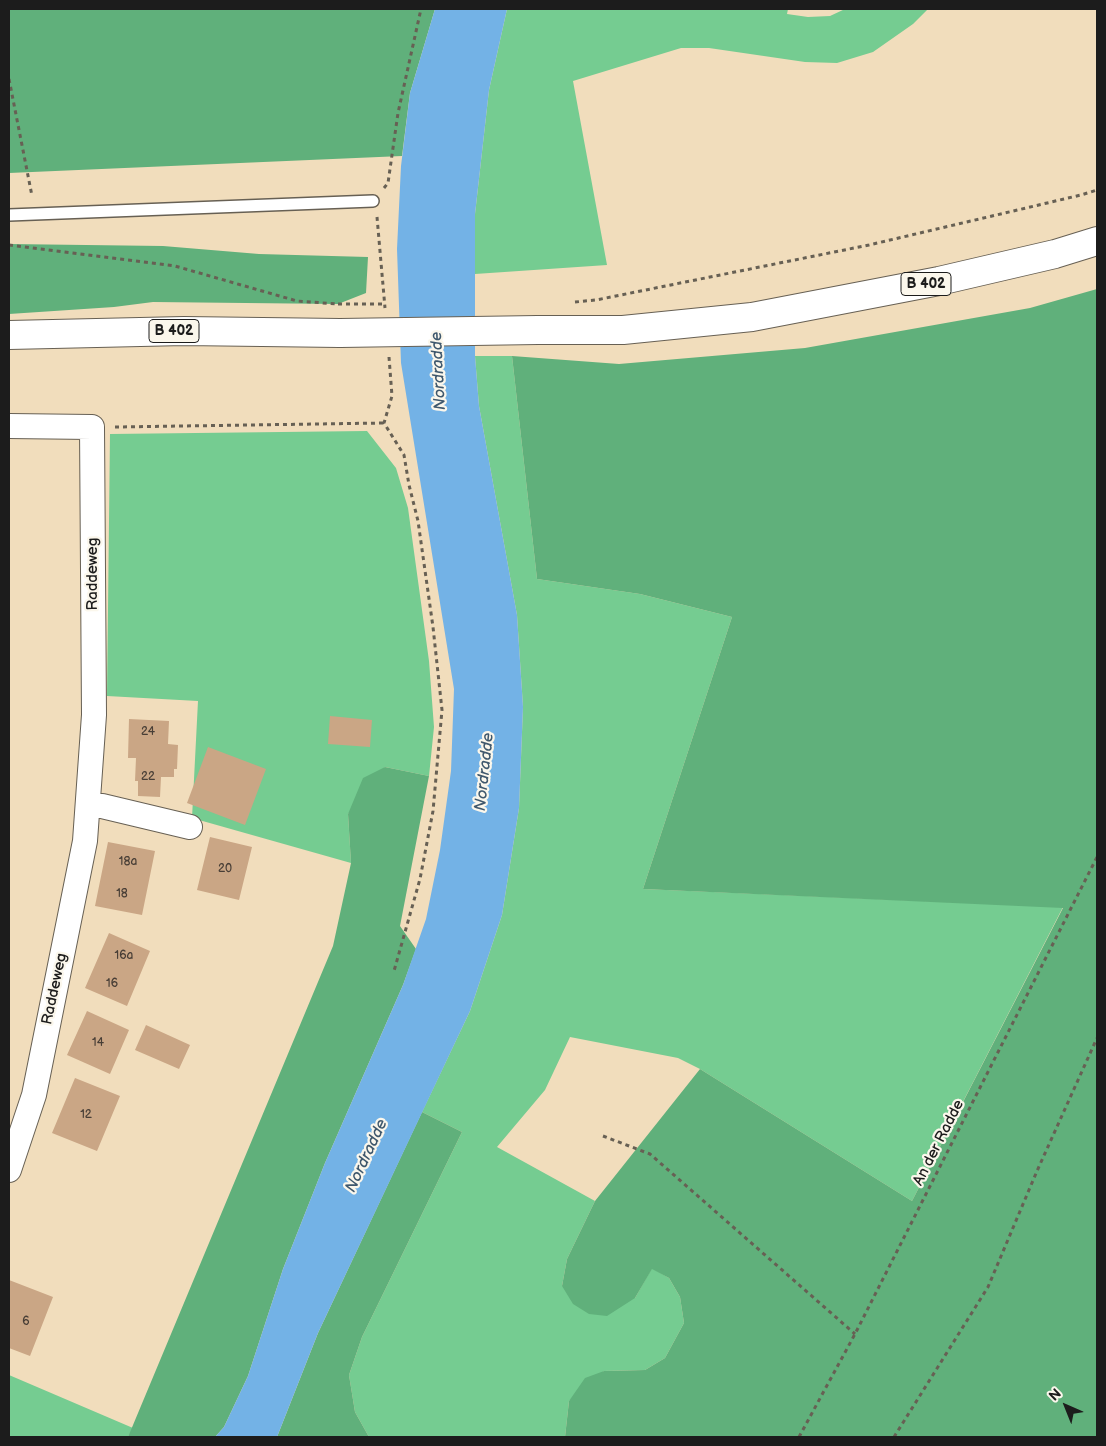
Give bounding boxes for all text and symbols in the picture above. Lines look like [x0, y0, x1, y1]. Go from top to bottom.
road number: B 402 [901, 272, 951, 296]
road number: B 402 [149, 320, 199, 342]
water label: Nordradde [427, 331, 451, 411]
street label: Raddeweg [84, 538, 102, 610]
house number: 24 [141, 725, 155, 739]
water label: Nordradde [471, 732, 499, 812]
house number: 22 [141, 770, 155, 784]
house number: 18a [119, 855, 137, 869]
house number: 20 [218, 862, 232, 876]
house number: 18 [116, 887, 128, 901]
house number: 16a [115, 949, 133, 963]
street label: Raddeweg [39, 952, 71, 1026]
house number: 16 [106, 977, 118, 991]
house number: 14 [92, 1036, 104, 1050]
street label: An der Radde [910, 1097, 968, 1189]
house number: 12 [80, 1108, 92, 1122]
water label: Nordradde [342, 1116, 392, 1196]
house number: 6 [22, 1315, 30, 1329]
north arrow [1041, 1381, 1091, 1431]
text: N [1046, 1385, 1065, 1405]

